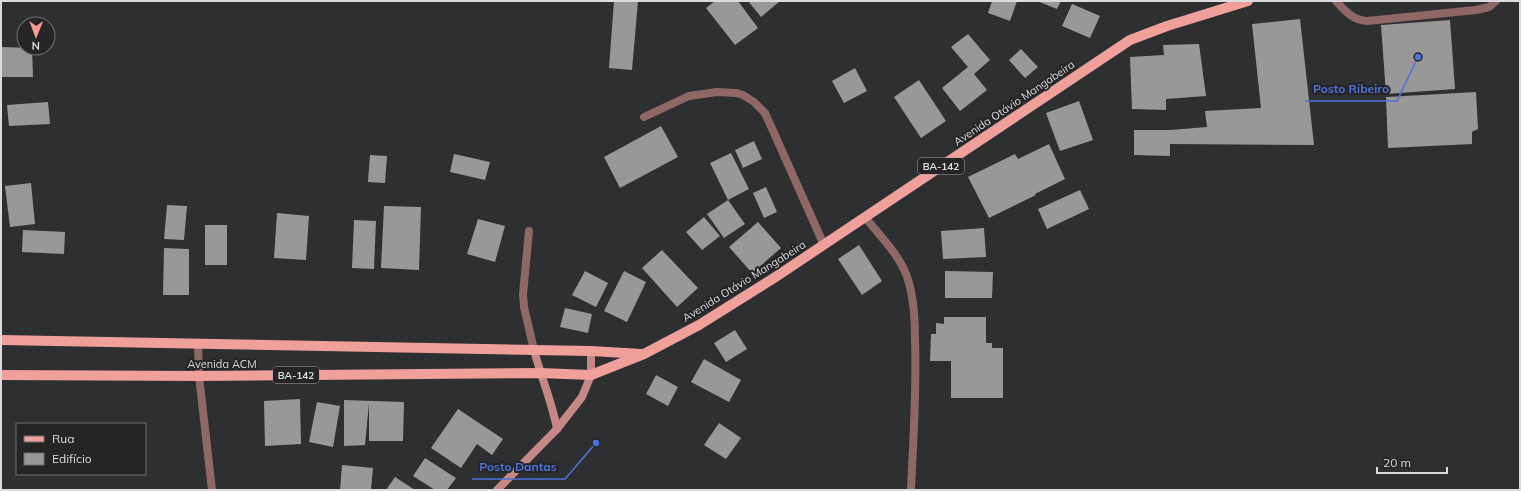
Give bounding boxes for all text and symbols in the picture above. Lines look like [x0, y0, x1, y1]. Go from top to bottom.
north arrow [16, 16, 56, 56]
text: N [32, 39, 40, 53]
street label: Avenida Otávio Mangabeira [951, 57, 1077, 149]
callout: Posto Ribeiro [1305, 77, 1397, 101]
text: Posto Ribeiro [1313, 81, 1389, 96]
road number: BA-142 [918, 158, 964, 174]
street label: Avenida Otávio Mangabeira [680, 237, 808, 325]
street label: Avenida ACM [187, 357, 257, 371]
road number: BA-142 [273, 367, 319, 383]
legend [16, 423, 146, 475]
text: Rua [52, 431, 74, 446]
scale bar [1377, 449, 1447, 475]
text: Edifício [52, 451, 92, 466]
callout: Posto Dantas [472, 455, 565, 479]
text: 20 m [1383, 455, 1411, 470]
text: Posto Dantas [479, 459, 557, 474]

